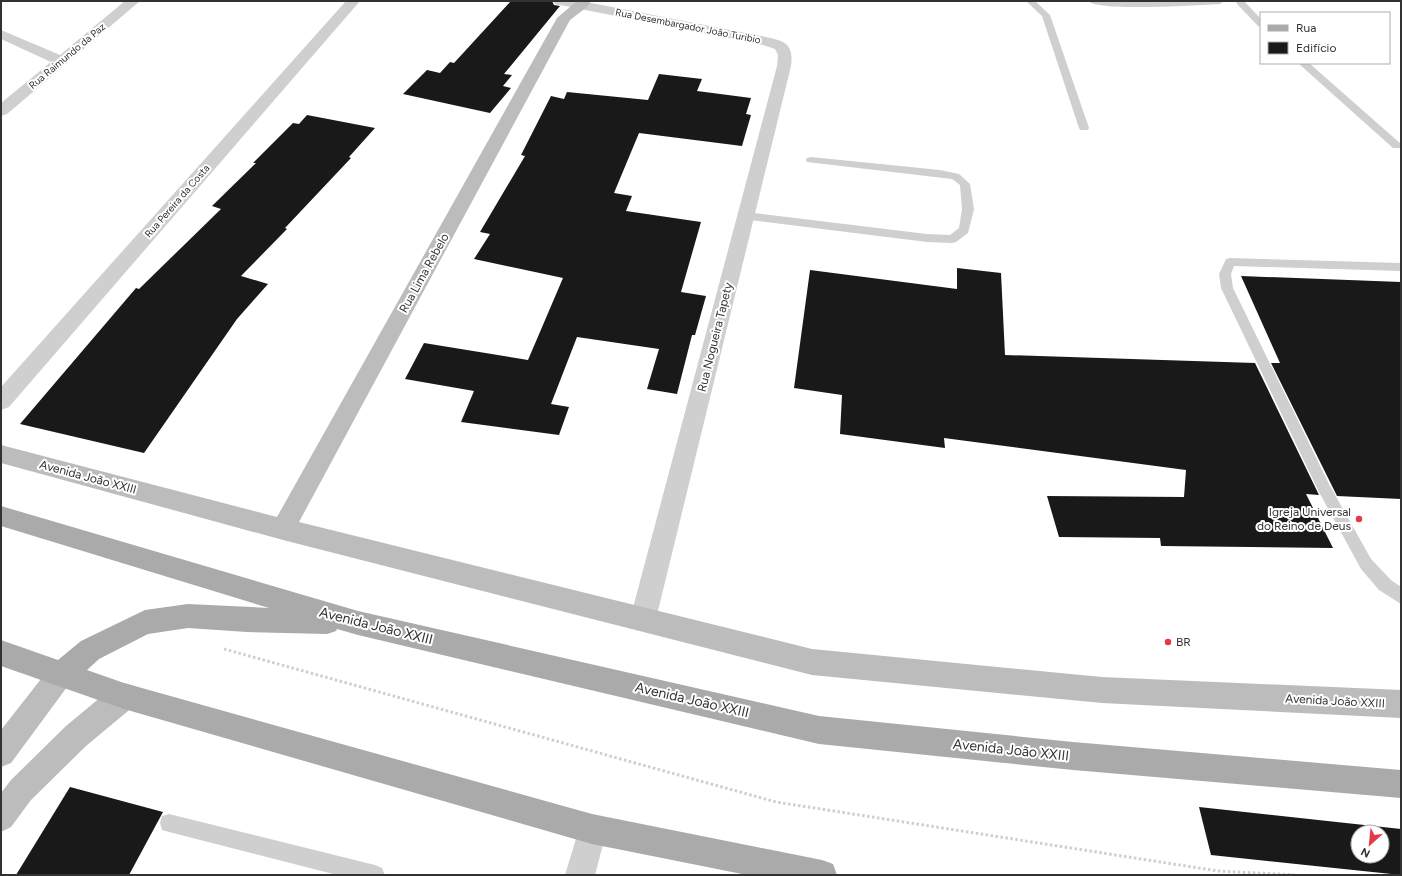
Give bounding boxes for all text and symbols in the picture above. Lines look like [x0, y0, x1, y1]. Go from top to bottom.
street label: Rua Desembargador João Turibio [614, 6, 762, 47]
legend [1260, 12, 1390, 64]
street label: Rua Raimundo da Paz [26, 20, 108, 92]
text: Rua [1296, 21, 1316, 35]
text: Edifício [1296, 41, 1336, 55]
street label: Rua Pereira da Costa [142, 162, 212, 240]
street label: Rua Lima Rebelo [396, 231, 452, 315]
street label: Rua Nogueira Tapety [695, 280, 736, 393]
street label: Avenida João XXIII [38, 457, 138, 497]
place label: Igreja Universal do Reino de Deus [1257, 505, 1351, 533]
marker: Igreja Universal do Reino de Deus [1354, 514, 1364, 524]
street label: Avenida João XXIII [317, 604, 435, 648]
place label: BR [1176, 635, 1191, 649]
marker: BR [1163, 637, 1173, 647]
street label: Avenida João XXIII [633, 679, 751, 721]
street label: Avenida João XXIII [1285, 691, 1385, 711]
street label: Avenida João XXIII [952, 735, 1070, 765]
north arrow [1350, 824, 1390, 864]
text: N [1359, 845, 1372, 860]

